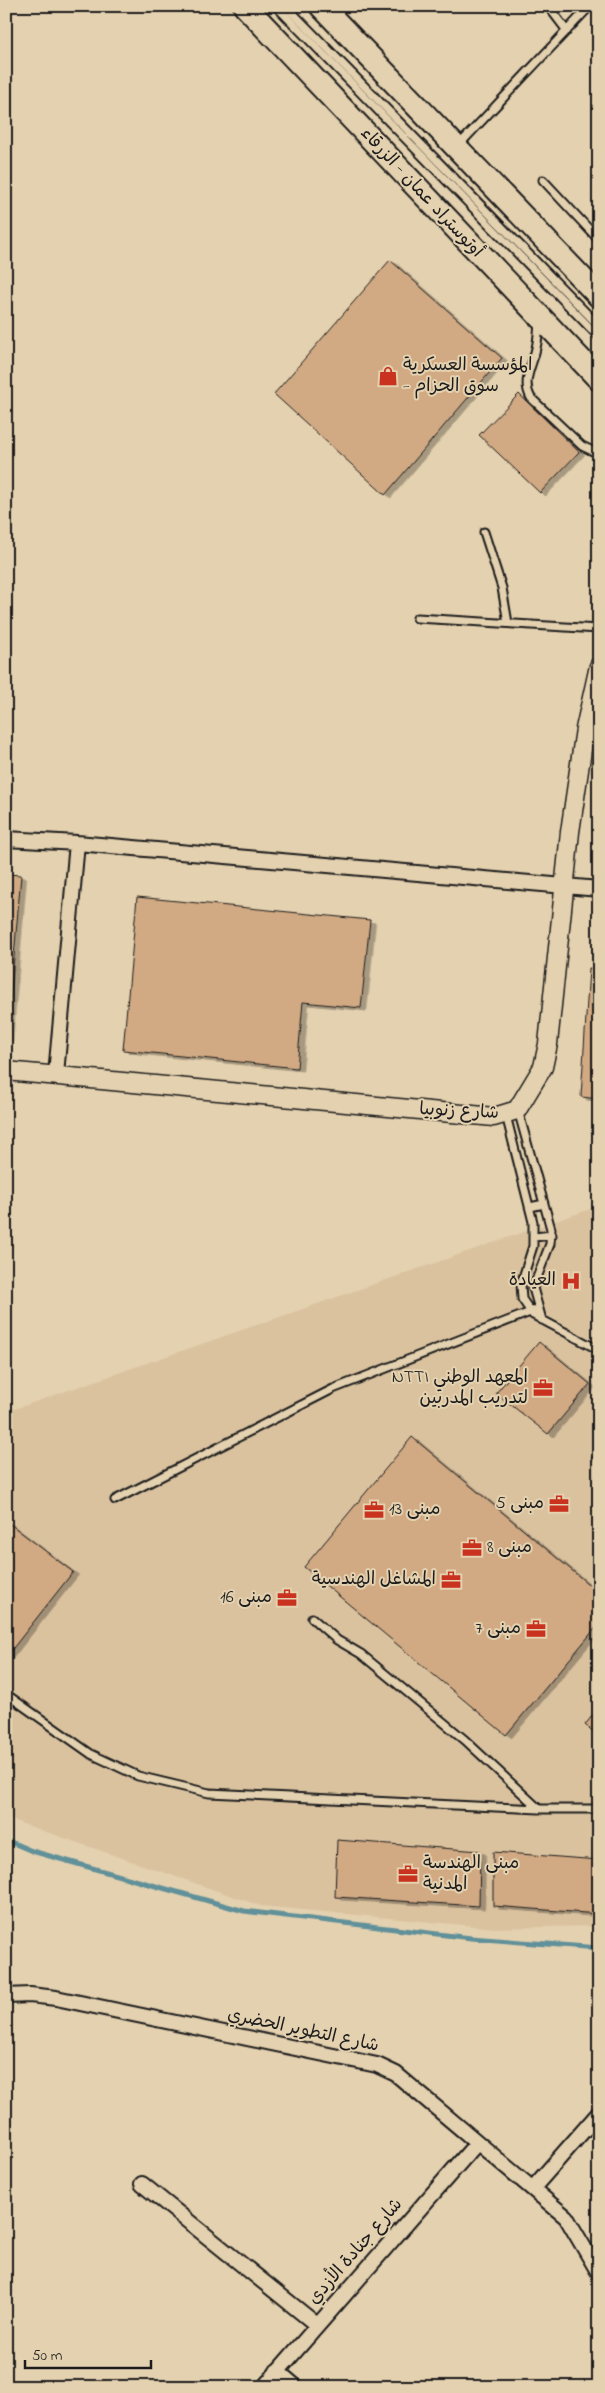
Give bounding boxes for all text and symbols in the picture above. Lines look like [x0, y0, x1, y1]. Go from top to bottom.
street label: أوتوستراد عمان - الزرقاء [353, 122, 489, 265]
place label: المؤسسة العسكرية - سوق الحزام [403, 353, 532, 400]
shop icon: المؤسسة العسكرية - سوق الحزام [377, 365, 399, 387]
street label: شارع زنوبيا [419, 1097, 499, 1127]
place label: العيادة [509, 1268, 556, 1294]
hospital icon: العيادة [560, 1270, 582, 1292]
place label: NTTI المعهد الوطني لتدريب المدربين [392, 1365, 528, 1412]
office icon: NTTI المعهد الوطني لتدريب المدربين [532, 1377, 554, 1399]
place label: مبنى 5 [495, 1491, 544, 1517]
office icon: مبنى 5 [548, 1493, 570, 1515]
place label: مبنى 13 [389, 1497, 441, 1523]
office icon: مبنى 13 [363, 1499, 385, 1521]
place label: مبنى 8 [487, 1535, 532, 1561]
office icon: مبنى 8 [461, 1537, 483, 1559]
place label: المشاغل الهندسية [312, 1567, 436, 1593]
office icon: المشاغل الهندسية [440, 1569, 462, 1591]
place label: مبنى 16 [220, 1585, 272, 1611]
office icon: مبنى 16 [276, 1587, 298, 1609]
place label: مبنى 7 [475, 1616, 521, 1642]
office icon: مبنى 7 [525, 1618, 547, 1640]
place label: مبنى الهندسة المدنية [423, 1851, 519, 1898]
office icon: مبنى الهندسة المدنية [397, 1863, 419, 1885]
street label: شارع التطوير الحضري [225, 2002, 381, 2060]
street label: شارع جنادة الأزدي [302, 2193, 410, 2311]
scale bar [25, 2338, 151, 2370]
text: 50 m [32, 2345, 63, 2367]

